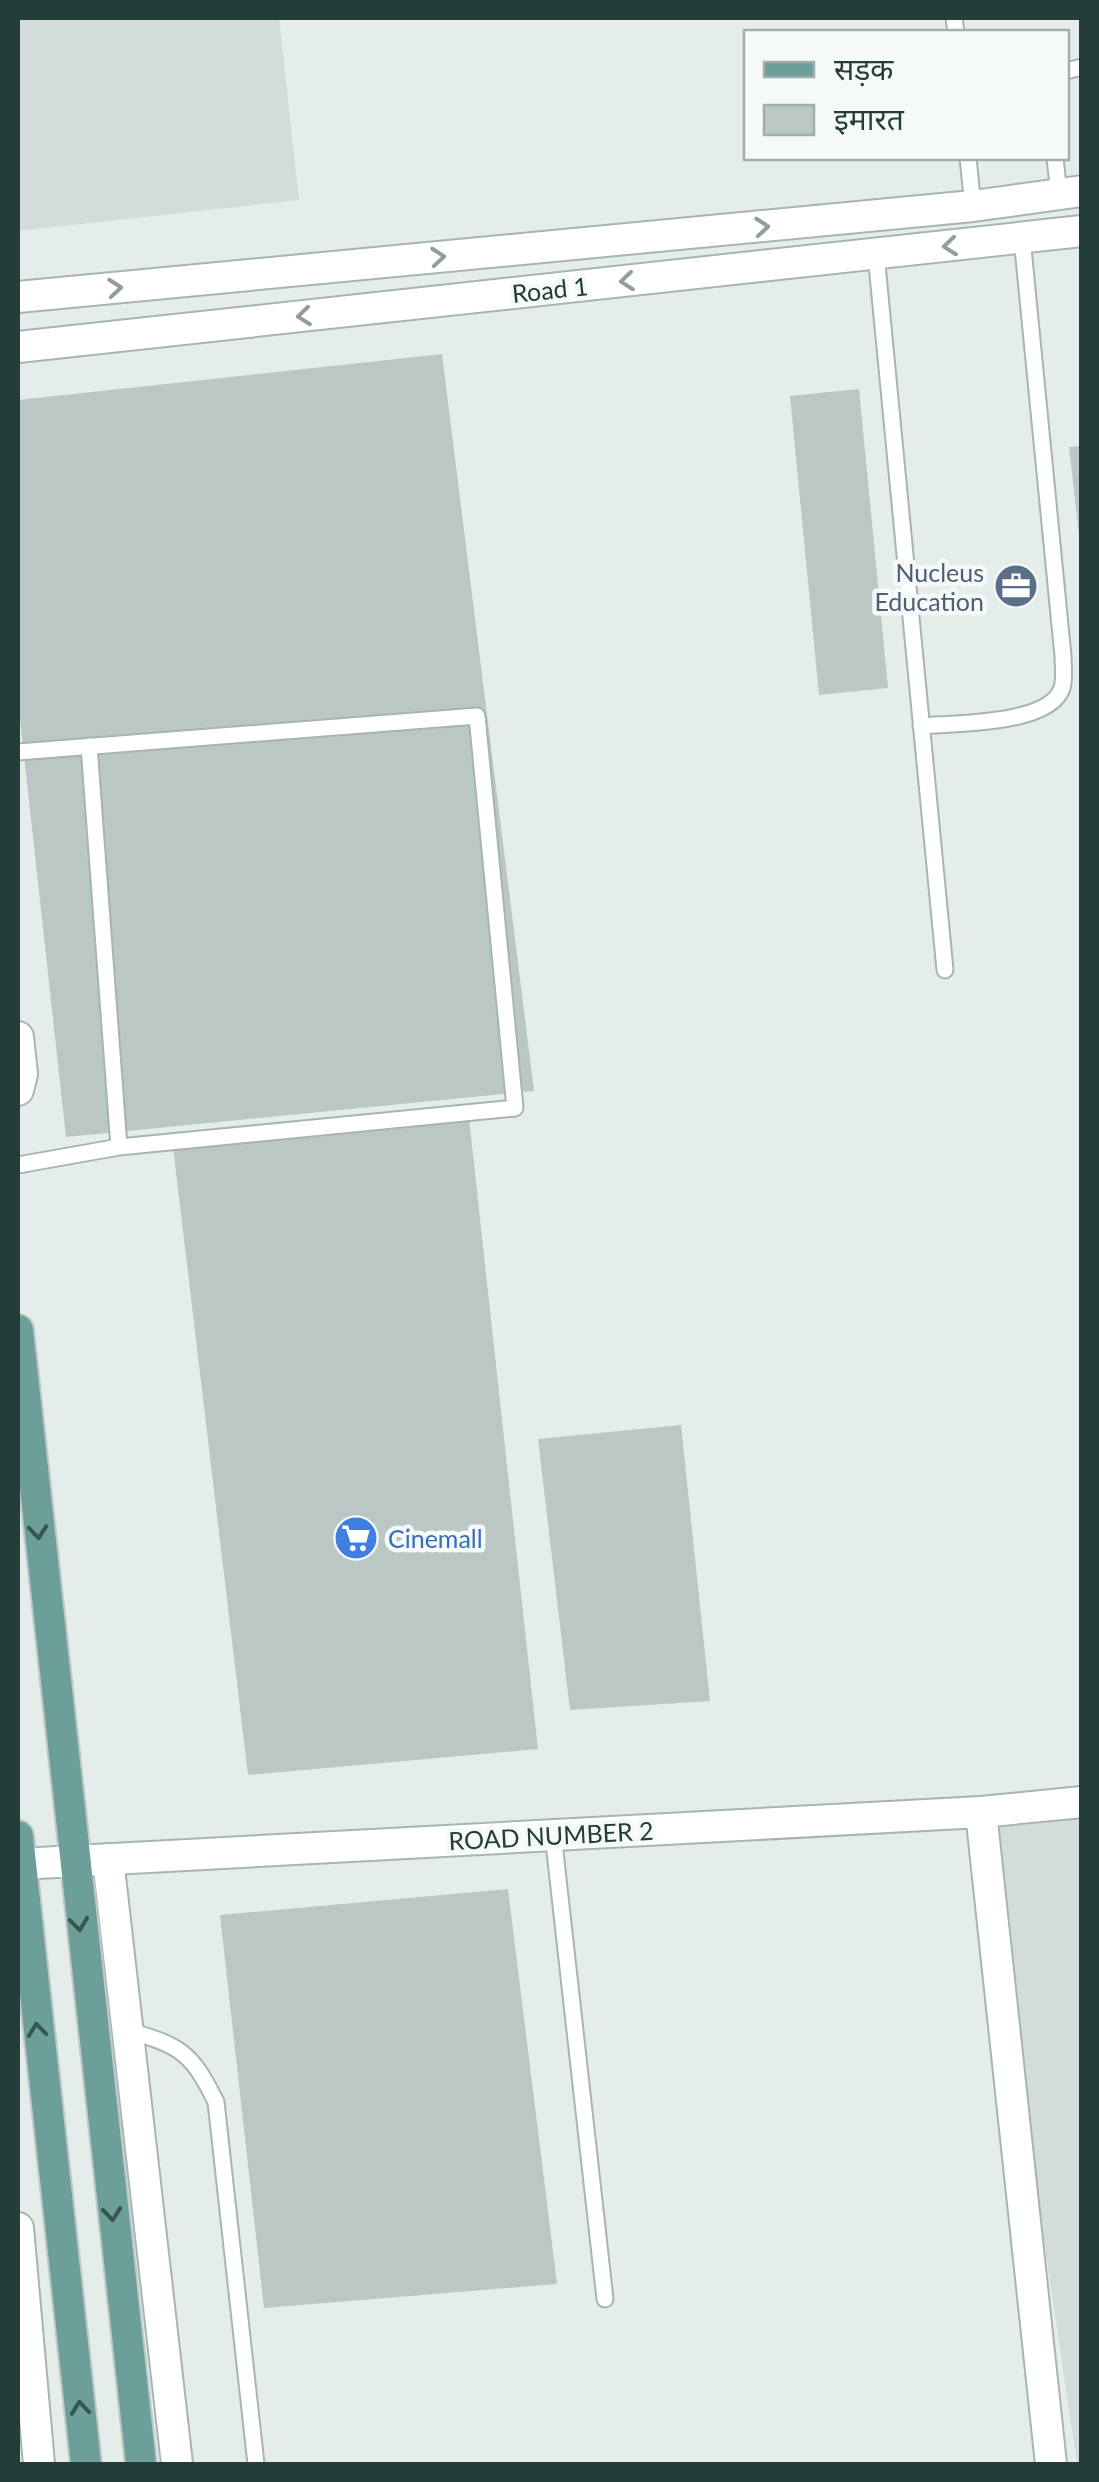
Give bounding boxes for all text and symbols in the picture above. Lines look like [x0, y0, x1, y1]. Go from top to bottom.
legend [744, 30, 1069, 160]
text: सड़क [834, 50, 894, 87]
text: इमारत [834, 100, 905, 136]
one-way arrow [754, 216, 770, 238]
one-way arrow [941, 234, 957, 256]
one-way arrow [431, 247, 447, 269]
street label: Road 1 [510, 270, 590, 308]
one-way arrow [618, 270, 634, 291]
one-way arrow [107, 278, 123, 300]
one-way arrow [295, 305, 311, 326]
place label: Nucleus Education [874, 557, 984, 616]
office icon: Nucleus Education [993, 563, 1039, 609]
supermarket icon: Cinemall [333, 1515, 379, 1561]
place label: Cinemall [388, 1523, 483, 1553]
one-way arrow [27, 1524, 48, 1540]
street label: ROAD NUMBER 2 [448, 1815, 654, 1855]
one-way arrow [68, 1917, 89, 1933]
one-way arrow [27, 2022, 49, 2038]
one-way arrow [101, 2207, 122, 2223]
one-way arrow [69, 2400, 91, 2416]

